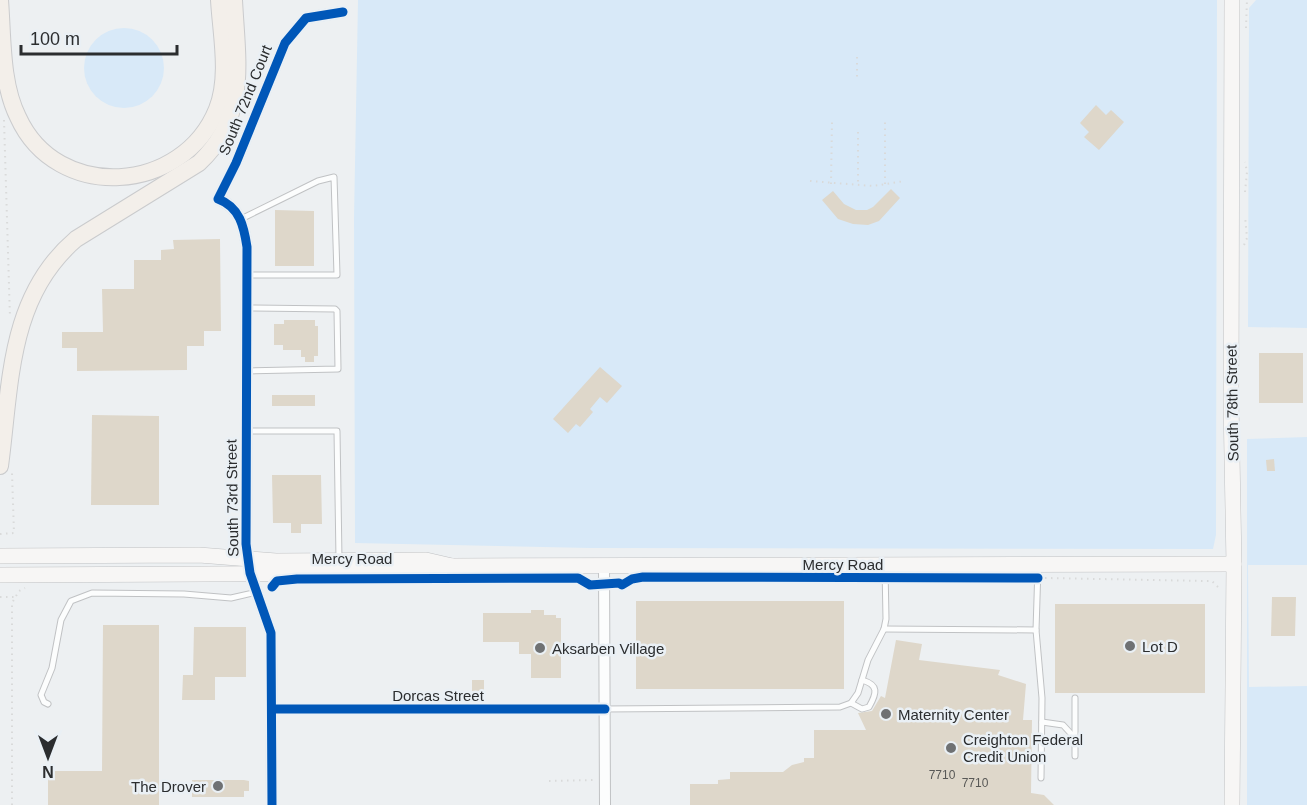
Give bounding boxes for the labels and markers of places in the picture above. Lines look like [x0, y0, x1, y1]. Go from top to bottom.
place label: Lot D [1142, 638, 1178, 655]
marker: Lot D [1123, 639, 1137, 653]
place label: Aksarben Village [552, 640, 664, 657]
marker: Aksarben Village [533, 641, 547, 655]
place label: Maternity Center [898, 706, 1009, 723]
marker: Maternity Center [879, 707, 893, 721]
place label: Creighton Federal Credit Union [963, 731, 1083, 765]
marker: Creighton Federal Credit Union [944, 741, 958, 755]
place label: The Drover [131, 778, 206, 795]
marker: The Drover [211, 779, 225, 793]

